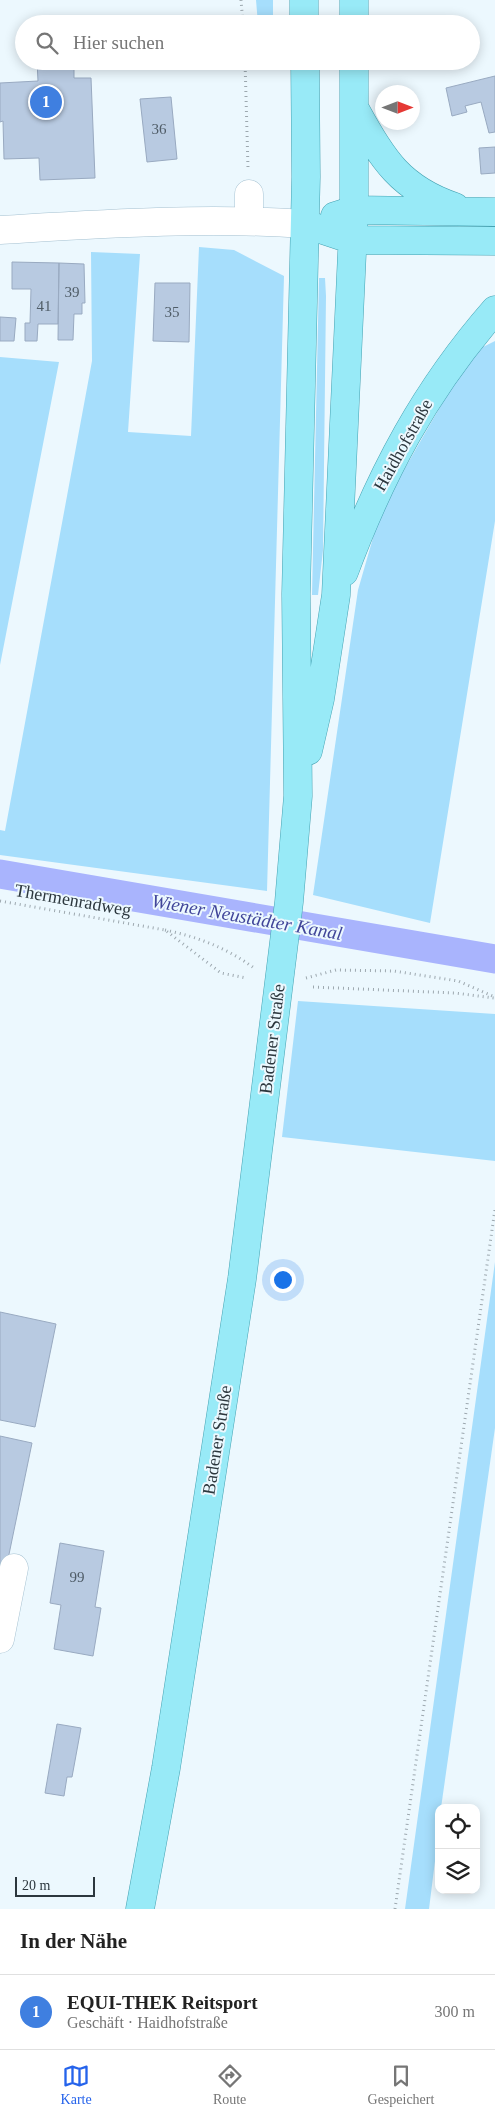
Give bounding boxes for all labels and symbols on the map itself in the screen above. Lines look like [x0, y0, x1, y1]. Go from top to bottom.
pin: 1 [30, 83, 62, 121]
north arrow [375, 85, 420, 130]
house number: 36 [152, 121, 167, 137]
house number: 39 [65, 284, 80, 300]
house number: 41 [37, 298, 52, 314]
house number: 35 [165, 304, 180, 320]
street label: Haidhofstraße [370, 396, 436, 494]
street label: Thermenradweg [13, 880, 133, 920]
water label: Wiener Neustädter Kanal [150, 890, 344, 944]
street label: Badener Straße [255, 983, 289, 1095]
your location [270, 1267, 296, 1293]
street label: Badener Straße [198, 1384, 236, 1496]
house number: 99 [70, 1569, 85, 1585]
scale bar [15, 1874, 95, 1897]

